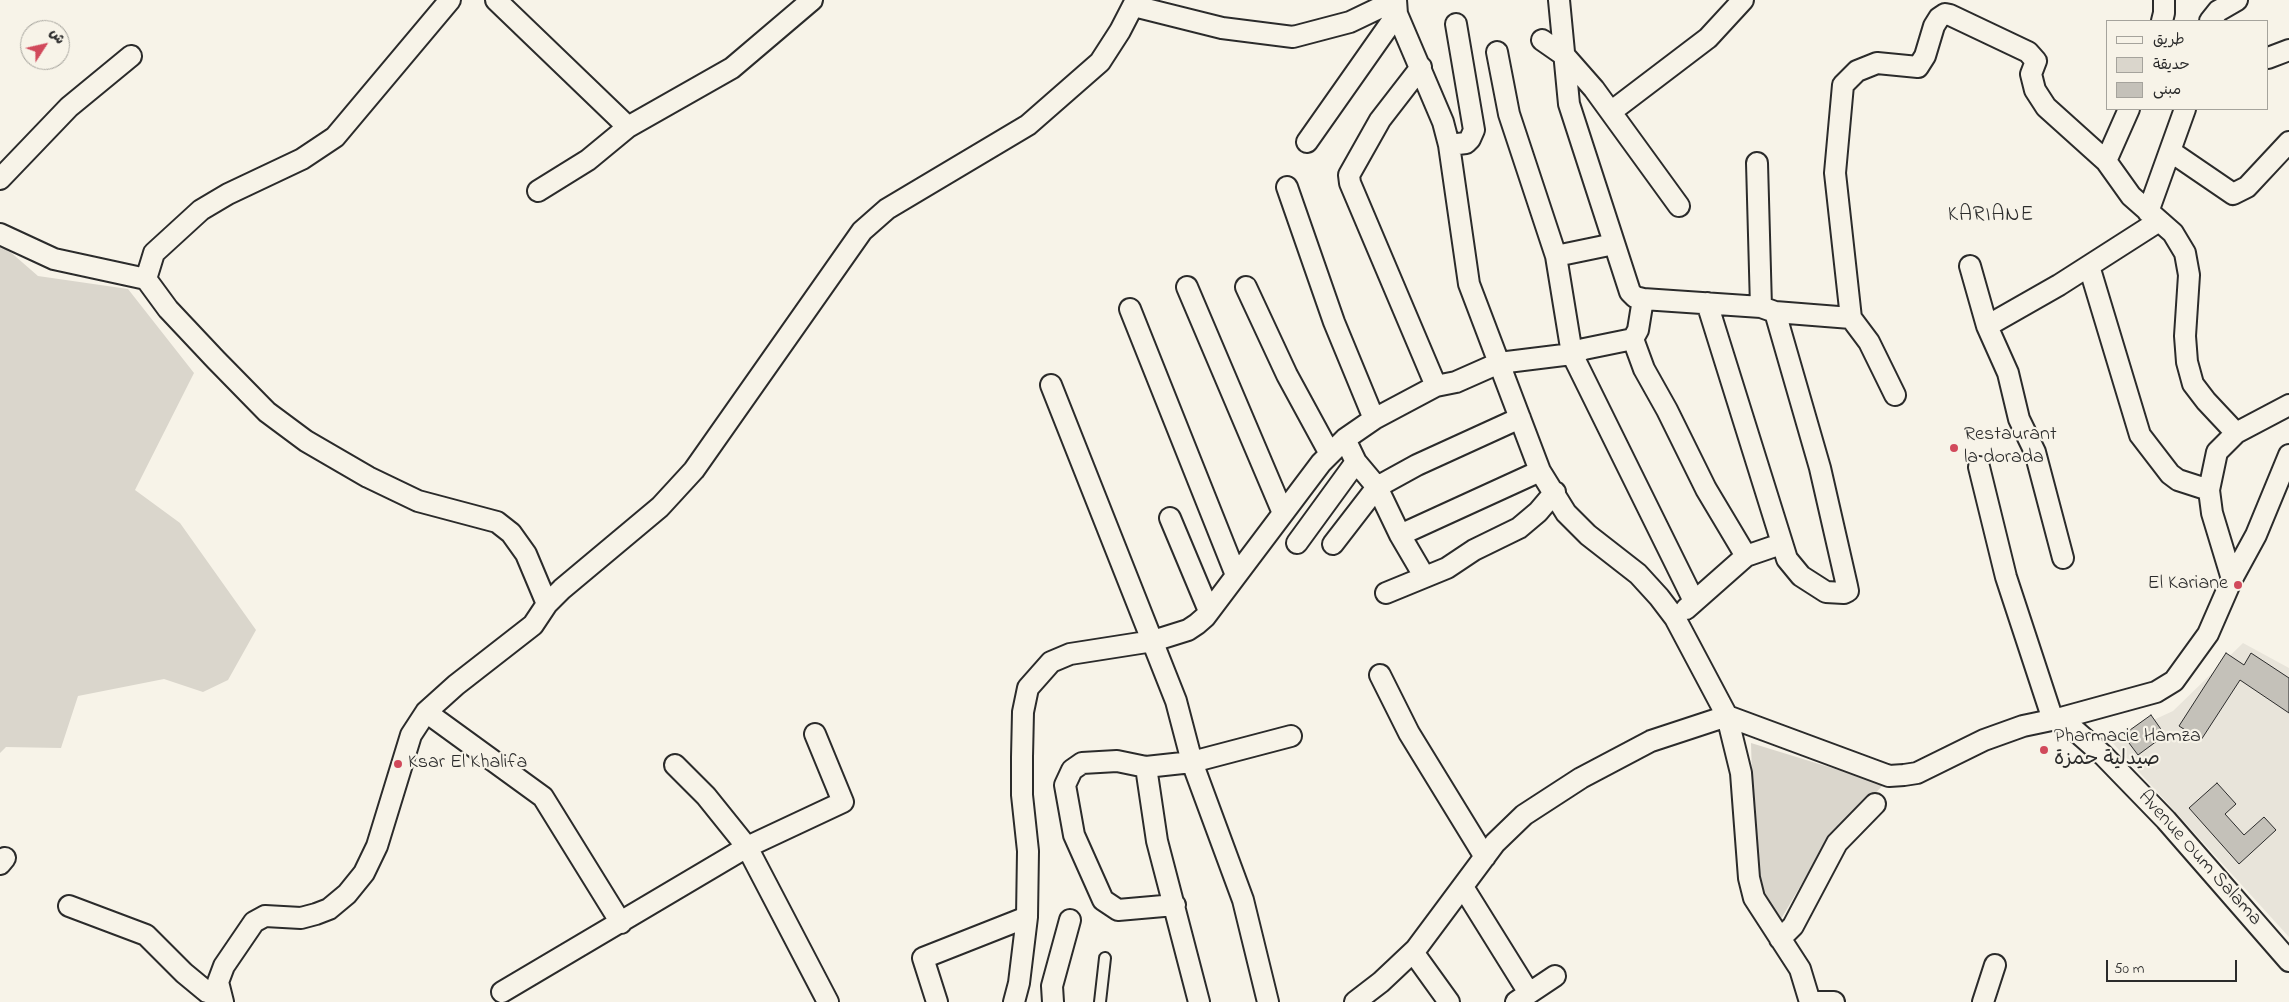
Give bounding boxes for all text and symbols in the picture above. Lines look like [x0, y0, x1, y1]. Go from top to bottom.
north arrow [20, 20, 70, 70]
legend [2106, 20, 2269, 110]
text: ش [44, 24, 70, 49]
text: طريق [2153, 29, 2185, 51]
text: حديقة [2153, 54, 2190, 76]
text: مبنى [2153, 79, 2181, 101]
district label: KARIANE [1947, 204, 2035, 230]
place label: Restaurant la dorada [1964, 424, 2057, 471]
marker: Restaurant la dorada [1948, 442, 1960, 454]
place label: El Kariane [2148, 573, 2228, 597]
marker: El Kariane [2232, 579, 2244, 591]
place label: Pharmacie Hamza صيدلية حمزة [2054, 726, 2201, 773]
marker: Pharmacie Hamza صيدلية حمزة [2038, 744, 2050, 756]
place label: Ksar El Khalifa [408, 752, 527, 776]
marker: Ksar El Khalifa [392, 758, 404, 770]
street label: Avenue Oum Salama [2132, 786, 2266, 932]
scale bar [2109, 950, 2240, 982]
text: 50 m [2114, 958, 2144, 980]

